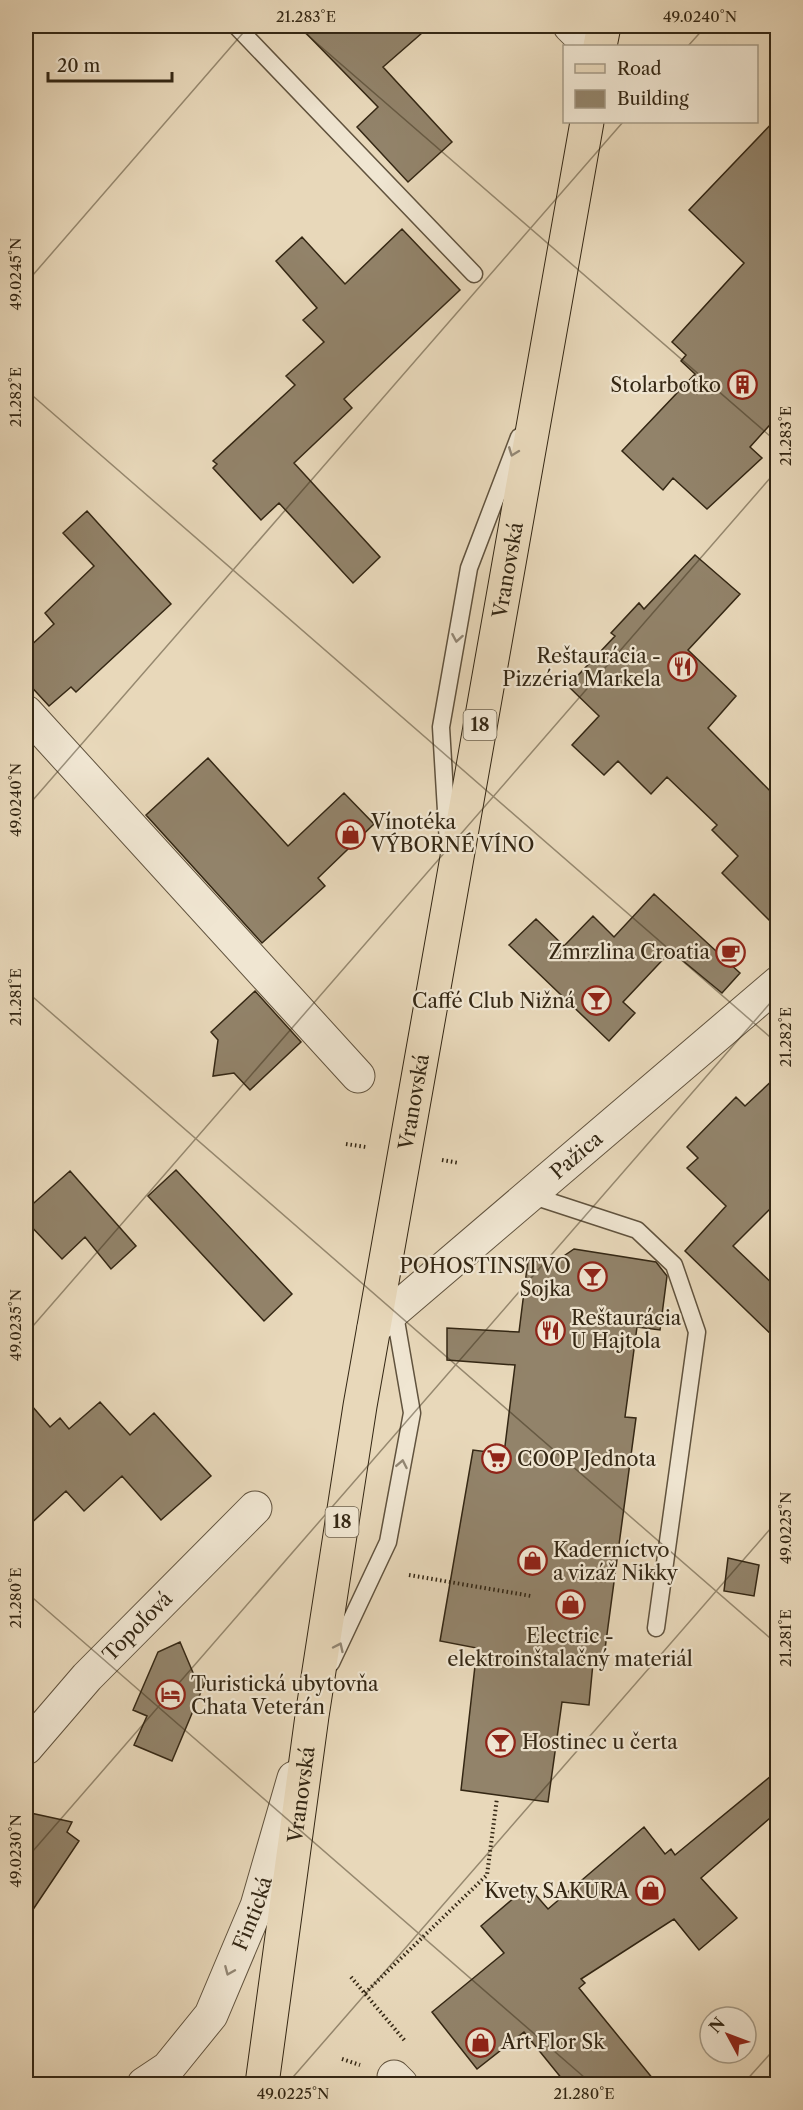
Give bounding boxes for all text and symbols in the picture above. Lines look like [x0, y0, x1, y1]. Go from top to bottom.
text: 21.283°E [276, 7, 336, 26]
text: 49.0240°N [663, 7, 737, 26]
scale bar [48, 45, 172, 83]
legend [563, 45, 758, 123]
text: 20 m [57, 55, 101, 77]
text: Road [617, 58, 662, 80]
text: Building [617, 88, 689, 110]
text: 49.0245°N [6, 238, 25, 310]
text: 21.282°E [6, 367, 25, 427]
building icon: Stolarbotko [726, 369, 758, 401]
place label: Stolarbotko [610, 373, 721, 397]
text: 21.283°E [776, 406, 795, 466]
one-way arrow [508, 446, 521, 457]
street label: Vranovská [487, 520, 528, 621]
one-way arrow [451, 633, 464, 643]
place label: Reštaurácia - Pizzéria Markela [502, 644, 661, 691]
restaurant icon: Reštaurácia - Pizzéria Markela [666, 651, 698, 683]
road number: 18 [464, 710, 496, 740]
text: 49.0240°N [6, 763, 25, 837]
place label: Vínotéka VÝBORNÉ VÍNO [370, 810, 534, 857]
shop icon: Vínotéka VÝBORNÉ VÍNO [334, 818, 366, 850]
cafe icon: Zmrzlina Croatia [715, 936, 747, 968]
place label: Zmrzlina Croatia [549, 940, 710, 964]
text: 21.281°E [6, 968, 25, 1026]
bar icon: Caffé Club Nižná [580, 985, 612, 1017]
place label: Caffé Club Nižná [412, 989, 575, 1013]
text: 21.282°E [776, 1007, 795, 1067]
street label: Vranovská [393, 1052, 434, 1153]
street label: Pažica [545, 1126, 608, 1184]
place label: POHOSTINSTVO Sojka [399, 1254, 571, 1301]
bar icon: POHOSTINSTVO Sojka [576, 1261, 608, 1293]
text: 49.0235°N [6, 1289, 25, 1361]
place label: Reštaurácia U Hajtola [571, 1306, 682, 1353]
restaurant icon: Reštaurácia U Hajtola [534, 1314, 566, 1346]
supermarket icon: COOP Jednota [480, 1443, 512, 1475]
place label: COOP Jednota [517, 1447, 657, 1471]
one-way arrow [395, 1459, 408, 1469]
text: 49.0225°N [776, 1492, 795, 1564]
road number: 18 [326, 1507, 358, 1537]
place label: Kaderníctvo a vizáž Nikky [553, 1538, 679, 1585]
shop icon: Kaderníctvo a vizáž Nikky [516, 1545, 548, 1577]
text: 21.280°E [6, 1567, 25, 1629]
street label: Topoľová [98, 1586, 177, 1666]
shop icon: Electric - elektroinštalačný materiál [554, 1589, 586, 1621]
text: 21.281°E [776, 1609, 795, 1667]
place label: Electric - elektroinštalačný materiál [447, 1624, 693, 1671]
one-way arrow [331, 1642, 343, 1653]
place label: Turistická ubytovňa Chata Veterán [191, 1672, 379, 1719]
hotel icon: Turistická ubytovňa Chata Veterán [154, 1679, 186, 1711]
bar icon: Hostinec u čerta [485, 1726, 517, 1758]
place label: Hostinec u čerta [522, 1730, 678, 1754]
street label: Vranovská [283, 1745, 320, 1845]
text: 49.0230°N [6, 1814, 25, 1888]
street label: Fintická [228, 1873, 277, 1954]
shop icon: Kvety SAKURA [634, 1875, 666, 1907]
place label: Kvety SAKURA [484, 1879, 630, 1903]
one-way arrow [224, 1965, 236, 1976]
north arrow [698, 2005, 758, 2065]
text: N [705, 2013, 729, 2037]
shop icon: Art Flor Sk [464, 2026, 496, 2058]
place label: Art Flor Sk [500, 2030, 606, 2054]
text: 49.0225°N [257, 2084, 329, 2103]
text: 21.280°E [553, 2084, 615, 2103]

